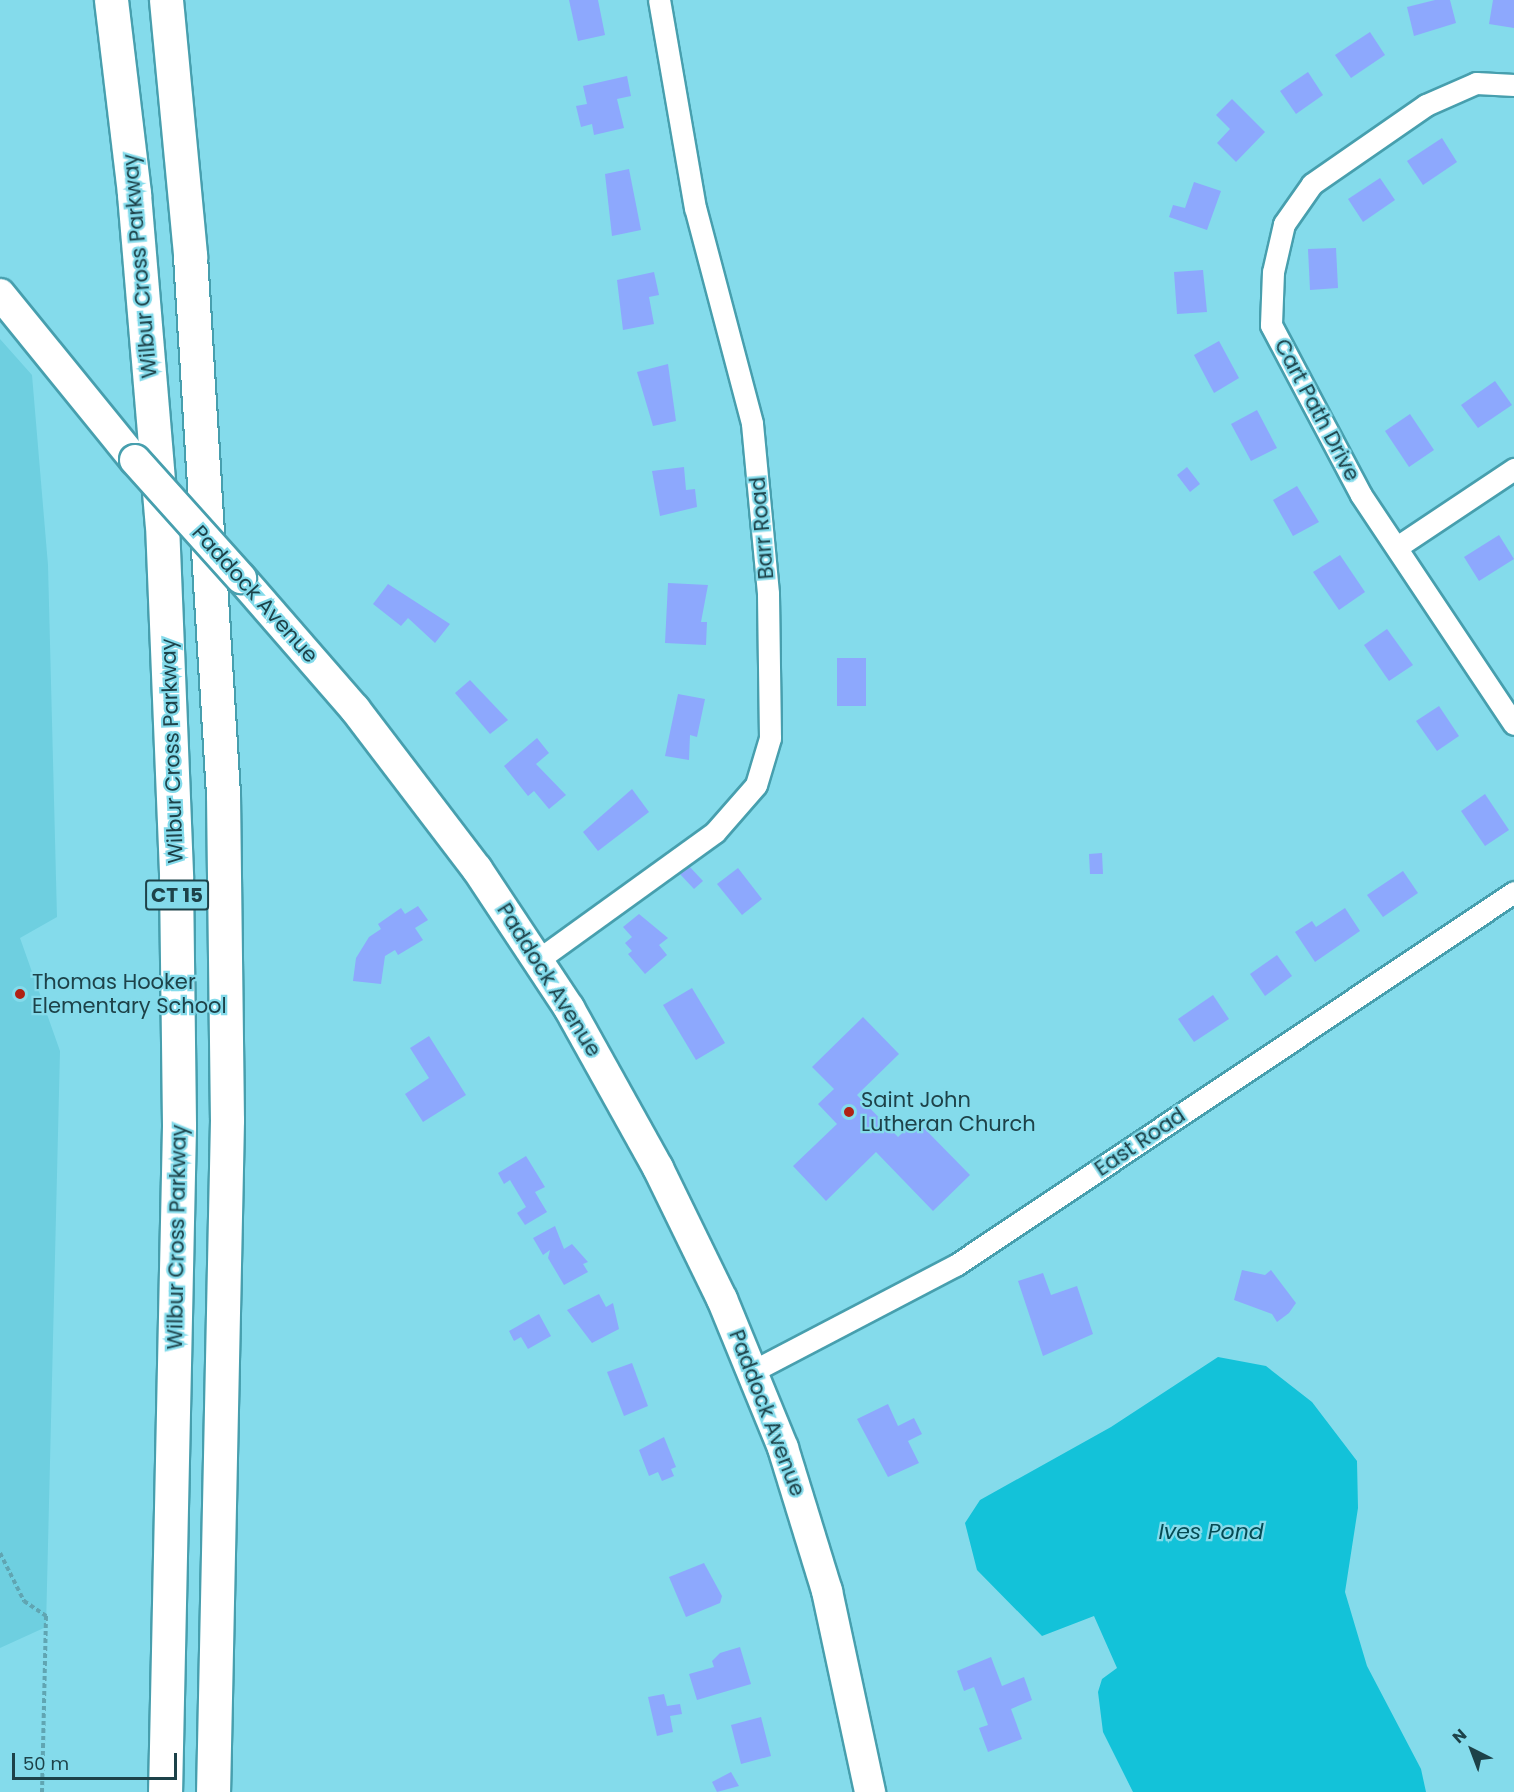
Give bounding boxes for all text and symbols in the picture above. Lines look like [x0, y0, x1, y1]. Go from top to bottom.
street label: Wilbur Cross Parkway [118, 153, 162, 379]
street label: Cart Path Drive [1269, 335, 1365, 485]
street label: Barr Road [745, 476, 779, 580]
street label: Paddock Avenue [187, 520, 323, 668]
street label: Wilbur Cross Parkway [155, 638, 189, 864]
road number: CT 15 [144, 878, 210, 912]
street label: Paddock Avenue [492, 899, 606, 1061]
place label: Thomas Hooker Elementary School [32, 969, 227, 1019]
marker: Thomas Hooker Elementary School [13, 987, 27, 1001]
place label: Saint John Lutheran Church [861, 1087, 1036, 1137]
street label: East Road [1090, 1103, 1190, 1181]
marker: Saint John Lutheran Church [842, 1105, 856, 1119]
street label: Wilbur Cross Parkway [162, 1124, 192, 1350]
street label: Paddock Avenue [724, 1326, 810, 1500]
water label: Ives Pond [1158, 1519, 1264, 1545]
north arrow [1442, 1720, 1502, 1780]
text: N [1447, 1724, 1472, 1749]
scale bar [15, 1741, 180, 1779]
text: 50 m [23, 1751, 69, 1776]

